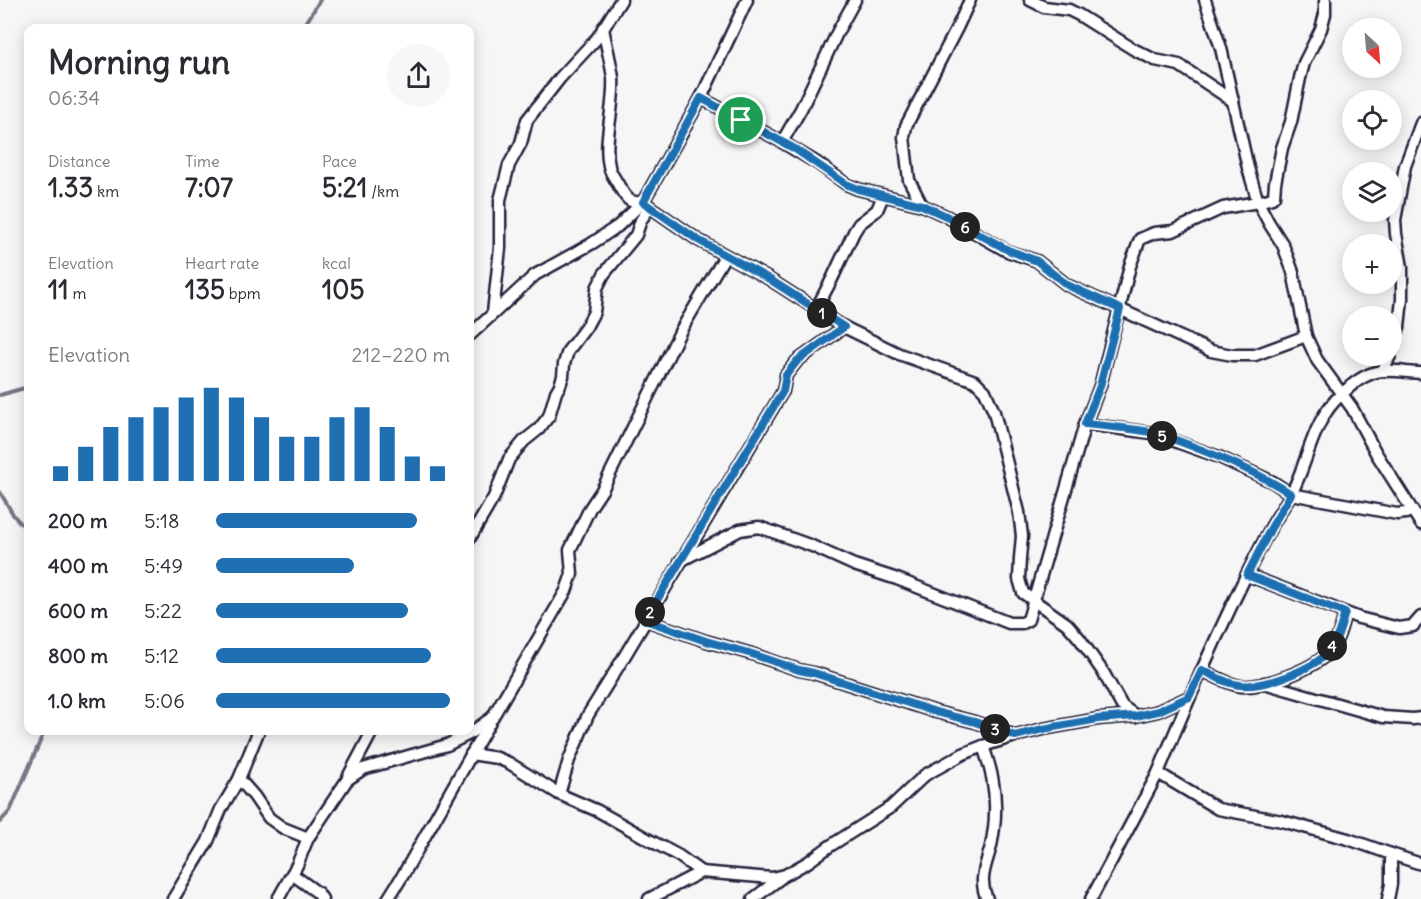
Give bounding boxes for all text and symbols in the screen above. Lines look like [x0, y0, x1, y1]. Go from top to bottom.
north arrow [1342, 18, 1402, 78]
map controls [1342, 18, 1402, 366]
text: Morning run [48, 41, 230, 83]
button: share [387, 44, 450, 107]
text: 06:34 [48, 85, 100, 110]
button: locate [1342, 90, 1402, 150]
pin [715, 94, 766, 145]
icon: arrive [724, 103, 757, 136]
text: Distance [48, 151, 110, 171]
text: Time [185, 151, 220, 171]
text: Pace [322, 151, 357, 171]
button: layers [1342, 162, 1402, 222]
text: 1.33 [48, 171, 93, 204]
text: 7:07 [185, 171, 233, 204]
text: 5:21 [322, 171, 367, 204]
text: km [93, 181, 119, 201]
text: /km [367, 181, 399, 201]
pin: 6 [950, 212, 980, 242]
text: 6 [960, 217, 970, 237]
button: + [1342, 234, 1402, 294]
text: Elevation [48, 253, 114, 273]
text: Heart rate [185, 253, 259, 273]
text: kcal [322, 253, 351, 273]
text: 11 [48, 273, 69, 306]
text: 135 [185, 273, 225, 306]
text: 105 [322, 273, 364, 306]
text: m [69, 283, 87, 303]
text: bpm [225, 283, 261, 303]
pin: 1 [807, 298, 837, 328]
text: 1 [819, 303, 825, 323]
button: − [1342, 306, 1402, 366]
text: Elevation [48, 342, 130, 367]
text: 212–220 m [351, 342, 450, 367]
pin: 5 [1147, 421, 1177, 451]
text: 5 [1157, 426, 1167, 446]
text: 200 m [48, 508, 108, 533]
text: 5:18 [144, 508, 179, 533]
text: 400 m [48, 553, 108, 578]
text: 5:49 [144, 553, 183, 578]
pin: 2 [635, 597, 665, 627]
text: 600 m [48, 598, 108, 623]
text: 5:22 [144, 598, 182, 623]
text: 2 [646, 602, 654, 622]
pin: 4 [1317, 631, 1347, 661]
text: 4 [1327, 636, 1337, 656]
text: 800 m [48, 643, 108, 668]
text: 5:12 [144, 643, 179, 668]
text: 1.0 km [48, 688, 106, 713]
text: 5:06 [144, 688, 185, 713]
pin: 3 [980, 714, 1010, 744]
text: 3 [990, 719, 1000, 739]

